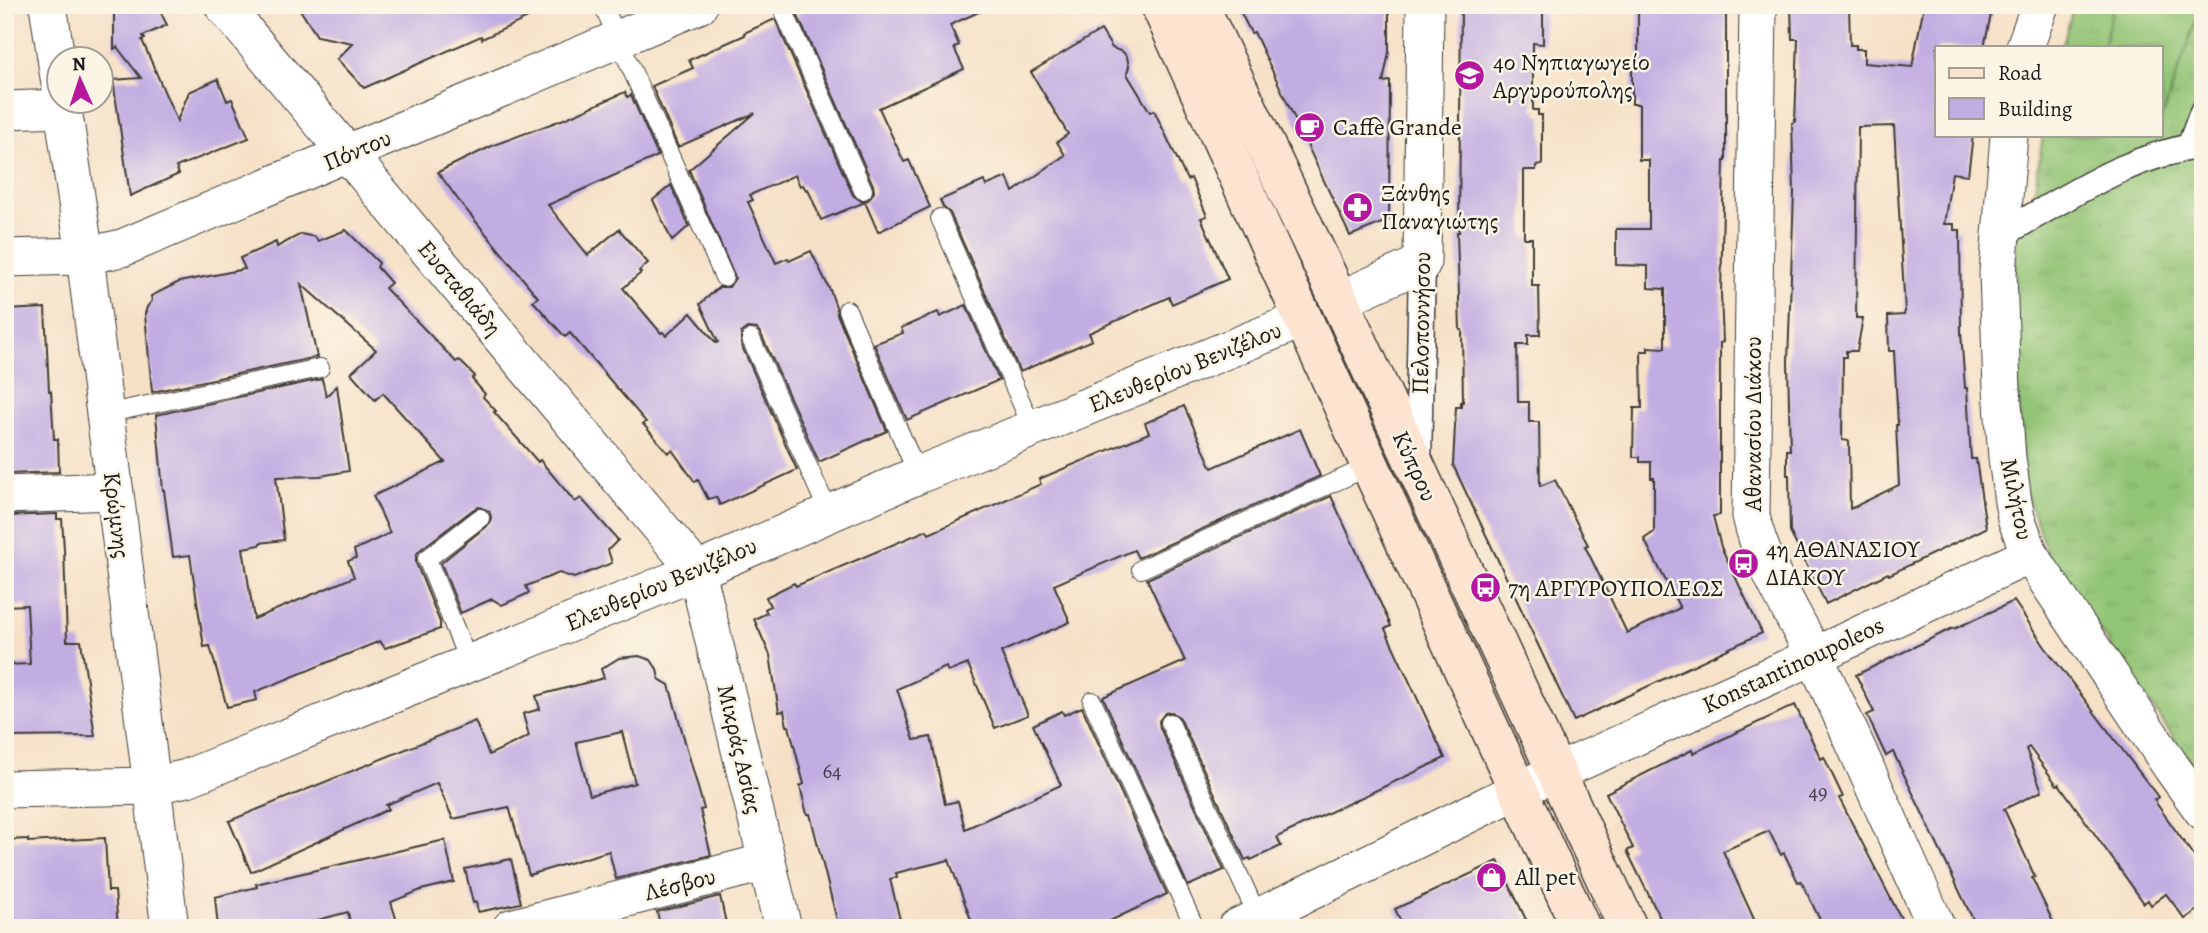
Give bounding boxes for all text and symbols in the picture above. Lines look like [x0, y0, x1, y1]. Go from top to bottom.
north arrow [46, 46, 116, 116]
place label: 4ο Νηπιαγωγείο Αργυρούπολης [1492, 46, 1650, 106]
legend [1935, 46, 2162, 136]
text: N [72, 51, 87, 77]
school or university icon: 4ο Νηπιαγωγείο Αργυρούπολης [1453, 59, 1487, 93]
text: Road [1998, 59, 2042, 87]
text: Building [1998, 95, 2073, 123]
cafe icon: Caffè Grande [1293, 110, 1327, 144]
place label: Caffè Grande [1333, 111, 1462, 143]
street label: Πόντου [318, 121, 396, 179]
place label: Ξάνθης Παναγιώτης [1381, 177, 1498, 237]
pharmacy icon: Ξάνθης Παναγιώτης [1341, 190, 1375, 224]
street label: Ευσταθιάδη [411, 233, 509, 343]
street label: Πελοποννήσου [1404, 251, 1438, 395]
street label: Ελευθερίου Βενιζέλου [1084, 314, 1286, 420]
street label: Αθανασίου Διάκου [1737, 336, 1769, 513]
street label: Κύπρου [1385, 425, 1445, 507]
street label: Μιλήτου [1993, 455, 2041, 543]
street label: Κρώμνης [96, 470, 138, 560]
street label: Ελευθερίου Βενιζέλου [560, 529, 762, 639]
place label: 4η ΑΘΑΝΑΣΙΟΥ ΔΙΑΚΟΥ [1766, 533, 1921, 593]
bus stop icon: 4η ΑΘΑΝΑΣΙΟΥ ΔΙΑΚΟΥ [1726, 546, 1760, 580]
bus stop icon: 7η ΑΡΓΥΡΟΥΠΟΛΕΩΣ [1468, 571, 1502, 605]
place label: 7η ΑΡΓΥΡΟΥΠΟΛΕΩΣ [1508, 572, 1724, 604]
street label: Konstantinoupoleos [1697, 609, 1889, 721]
street label: Μικράς Ασίας [710, 681, 770, 817]
house number: 64 [822, 757, 842, 785]
house number: 49 [1808, 778, 1828, 806]
street label: Λέσβου [640, 860, 719, 908]
shop icon: All pet [1475, 860, 1509, 894]
place label: All pet [1514, 861, 1576, 893]

